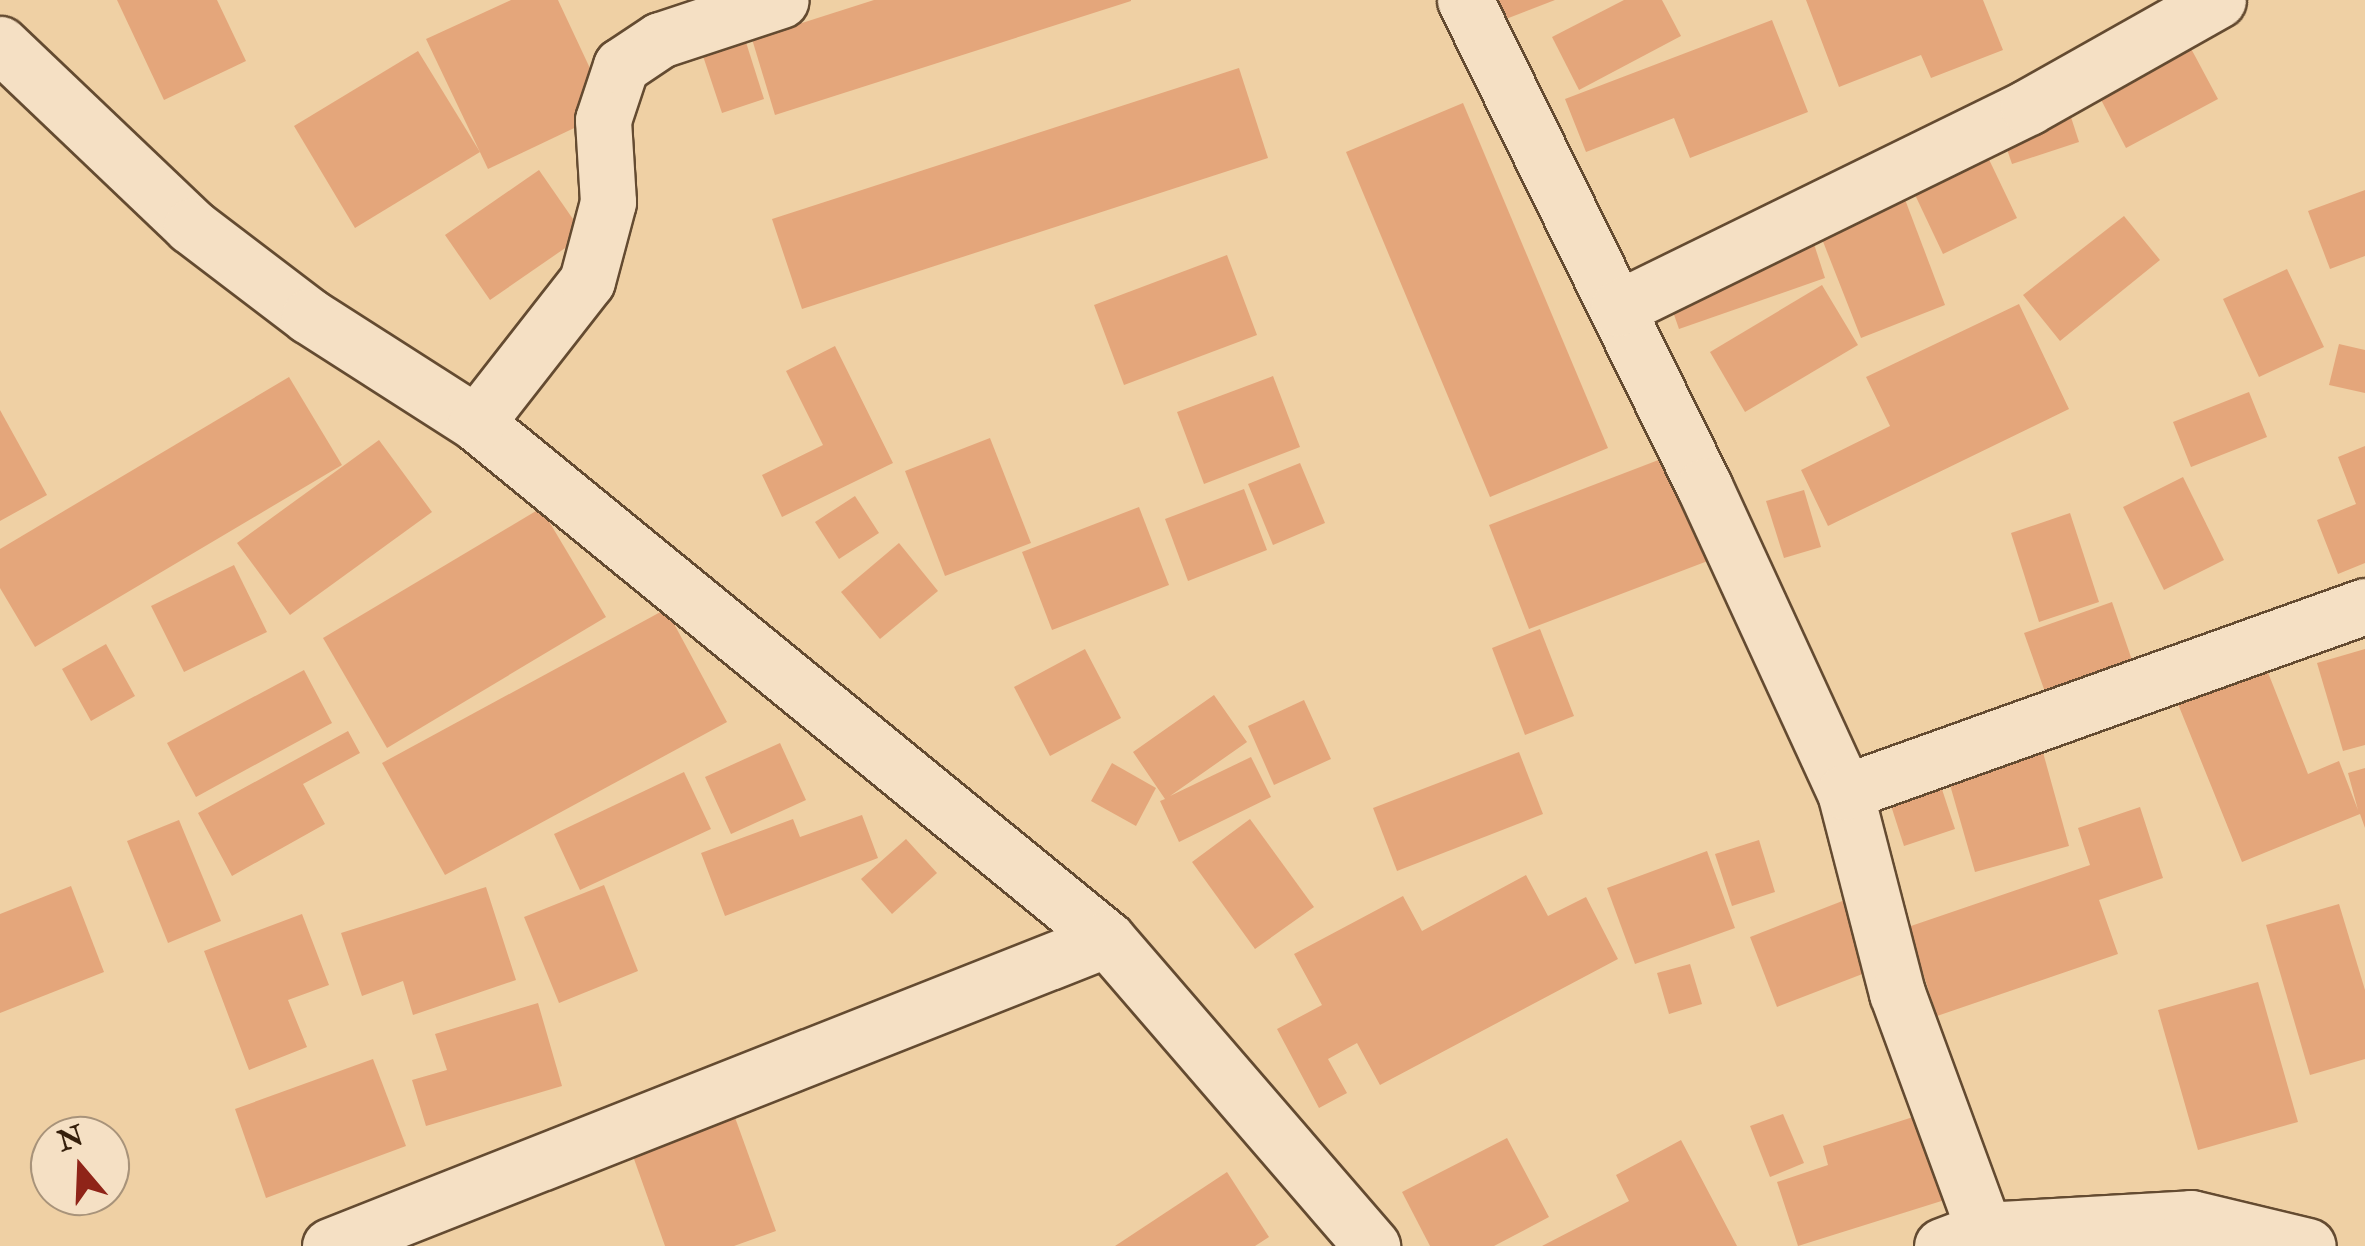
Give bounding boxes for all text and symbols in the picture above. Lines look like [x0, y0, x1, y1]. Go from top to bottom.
north arrow [30, 1116, 130, 1216]
text: N [53, 1118, 88, 1160]

